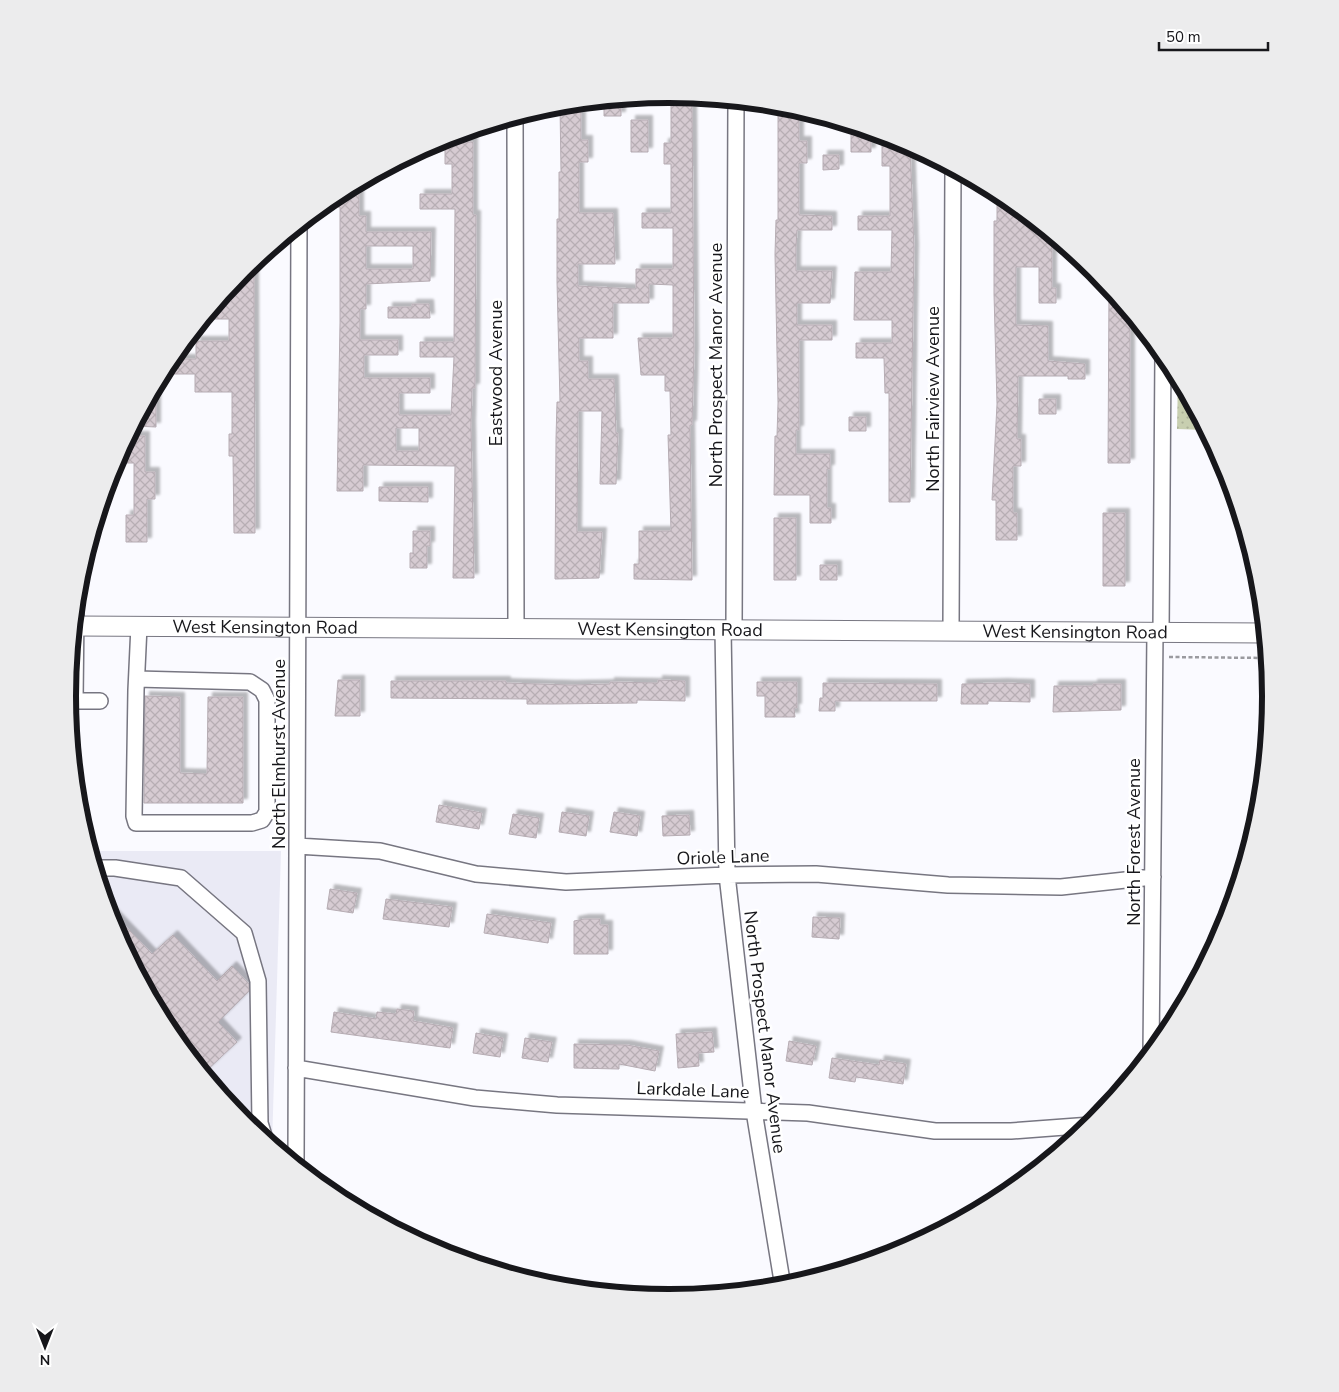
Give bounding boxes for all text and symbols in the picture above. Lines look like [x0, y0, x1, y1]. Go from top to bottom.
scale bar [1159, 20, 1268, 52]
text: 50 m [1166, 27, 1201, 47]
street label: North Prospect Manor Avenue [704, 243, 728, 487]
street label: Eastwood Avenue [484, 300, 508, 446]
street label: North Fairview Avenue [921, 306, 945, 492]
street label: West Kensington Road [172, 615, 358, 640]
street label: West Kensington Road [577, 617, 763, 642]
street label: West Kensington Road [982, 619, 1168, 644]
street label: North Elmhurst Avenue [267, 659, 291, 849]
street label: North Forest Avenue [1122, 758, 1146, 926]
street label: Oriole Lane [676, 843, 770, 871]
street label: North Prospect Manor Avenue [738, 909, 792, 1155]
street label: Larkdale Lane [636, 1076, 750, 1104]
north arrow [20, 1322, 70, 1372]
text: N [40, 1350, 50, 1369]

